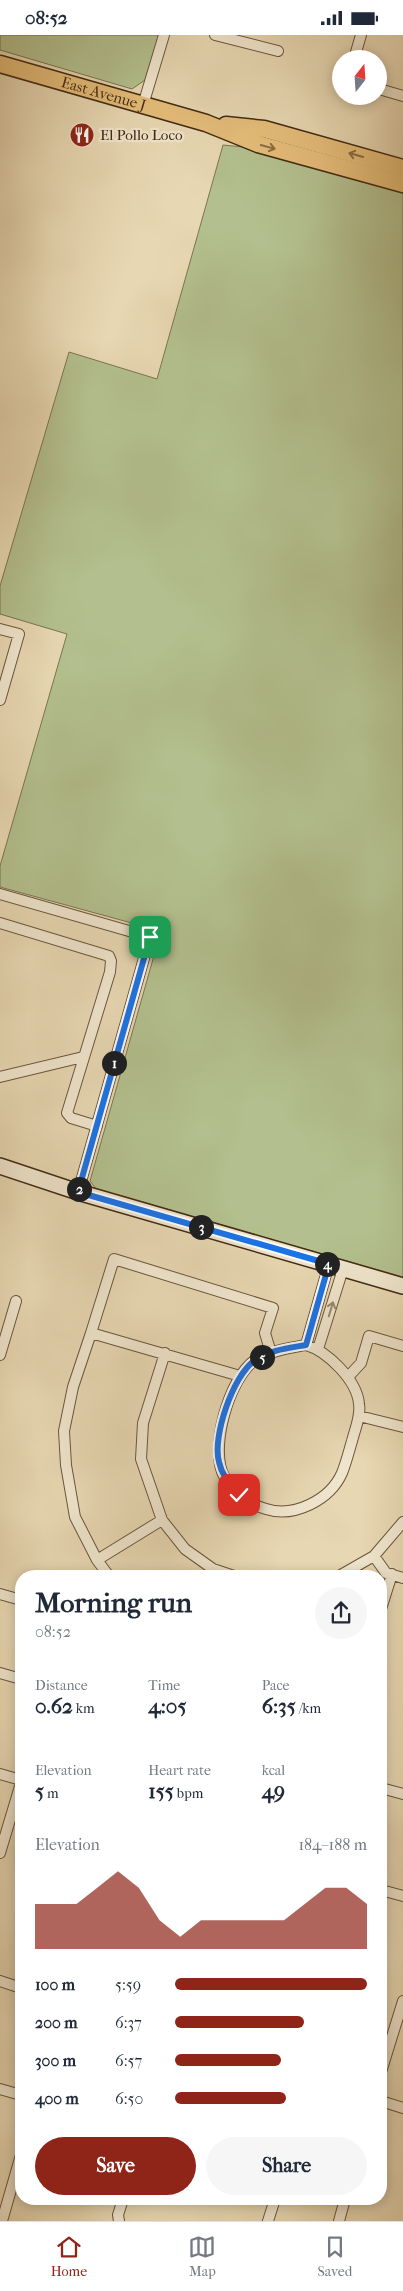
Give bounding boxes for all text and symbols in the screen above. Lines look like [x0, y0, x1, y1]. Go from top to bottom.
text: 08:52 [25, 7, 68, 29]
north arrow [332, 50, 388, 105]
map controls [332, 50, 387, 105]
street label: East Avenue J [59, 73, 149, 115]
restaurant icon: El Pollo Loco [69, 122, 95, 148]
place label: El Pollo Loco [100, 126, 183, 144]
one-way arrow [259, 143, 275, 152]
one-way arrow [348, 150, 364, 159]
pin [129, 916, 171, 958]
icon: arrive [136, 923, 164, 951]
pin: 1 [102, 1051, 126, 1075]
text: 1 [112, 1055, 117, 1072]
pin: 2 [66, 1177, 92, 1201]
text: 2 [76, 1181, 83, 1198]
pin: 3 [188, 1215, 214, 1239]
text: 3 [199, 1219, 204, 1236]
pin: 4 [314, 1251, 340, 1277]
text: 4 [323, 1256, 332, 1273]
one-way arrow [327, 1301, 336, 1317]
pin: 5 [250, 1345, 274, 1369]
text: 5 [259, 1349, 266, 1366]
pin [218, 1474, 260, 1516]
icon: check [225, 1481, 253, 1509]
text: Morning run [35, 1586, 192, 1619]
button: share [315, 1587, 367, 1639]
text: 08:52 [35, 1622, 71, 1641]
text: Distance [35, 1677, 88, 1694]
text: Time [148, 1677, 180, 1694]
text: Pace [262, 1677, 290, 1694]
text: 0.62 [35, 1694, 73, 1718]
text: 4:05 [148, 1694, 186, 1718]
text: 6:35 [262, 1694, 296, 1718]
text: km [73, 1700, 95, 1717]
text: /km [296, 1700, 321, 1717]
text: Elevation [35, 1762, 92, 1779]
text: Heart rate [148, 1762, 211, 1779]
text: kcal [262, 1762, 285, 1779]
text: 5 [35, 1779, 44, 1803]
text: 155 [148, 1779, 174, 1803]
text: 49 [262, 1779, 285, 1803]
text: m [44, 1785, 59, 1802]
text: bpm [174, 1785, 203, 1802]
text: Elevation [35, 1835, 100, 1854]
text: 184–188 m [298, 1835, 367, 1854]
text: 100 m [35, 1975, 75, 1994]
text: 5:59 [115, 1975, 141, 1994]
text: 200 m [35, 2013, 78, 2032]
text: 6:37 [115, 2013, 142, 2032]
text: 300 m [35, 2051, 76, 2070]
text: 6:57 [115, 2051, 142, 2070]
text: 400 m [35, 2089, 79, 2108]
text: 6:50 [115, 2089, 143, 2108]
button: Save [35, 2137, 196, 2195]
button: Share [206, 2137, 367, 2195]
tab: Home [51, 2233, 87, 2280]
tab: Map [188, 2233, 216, 2280]
tab: Saved [318, 2233, 352, 2280]

